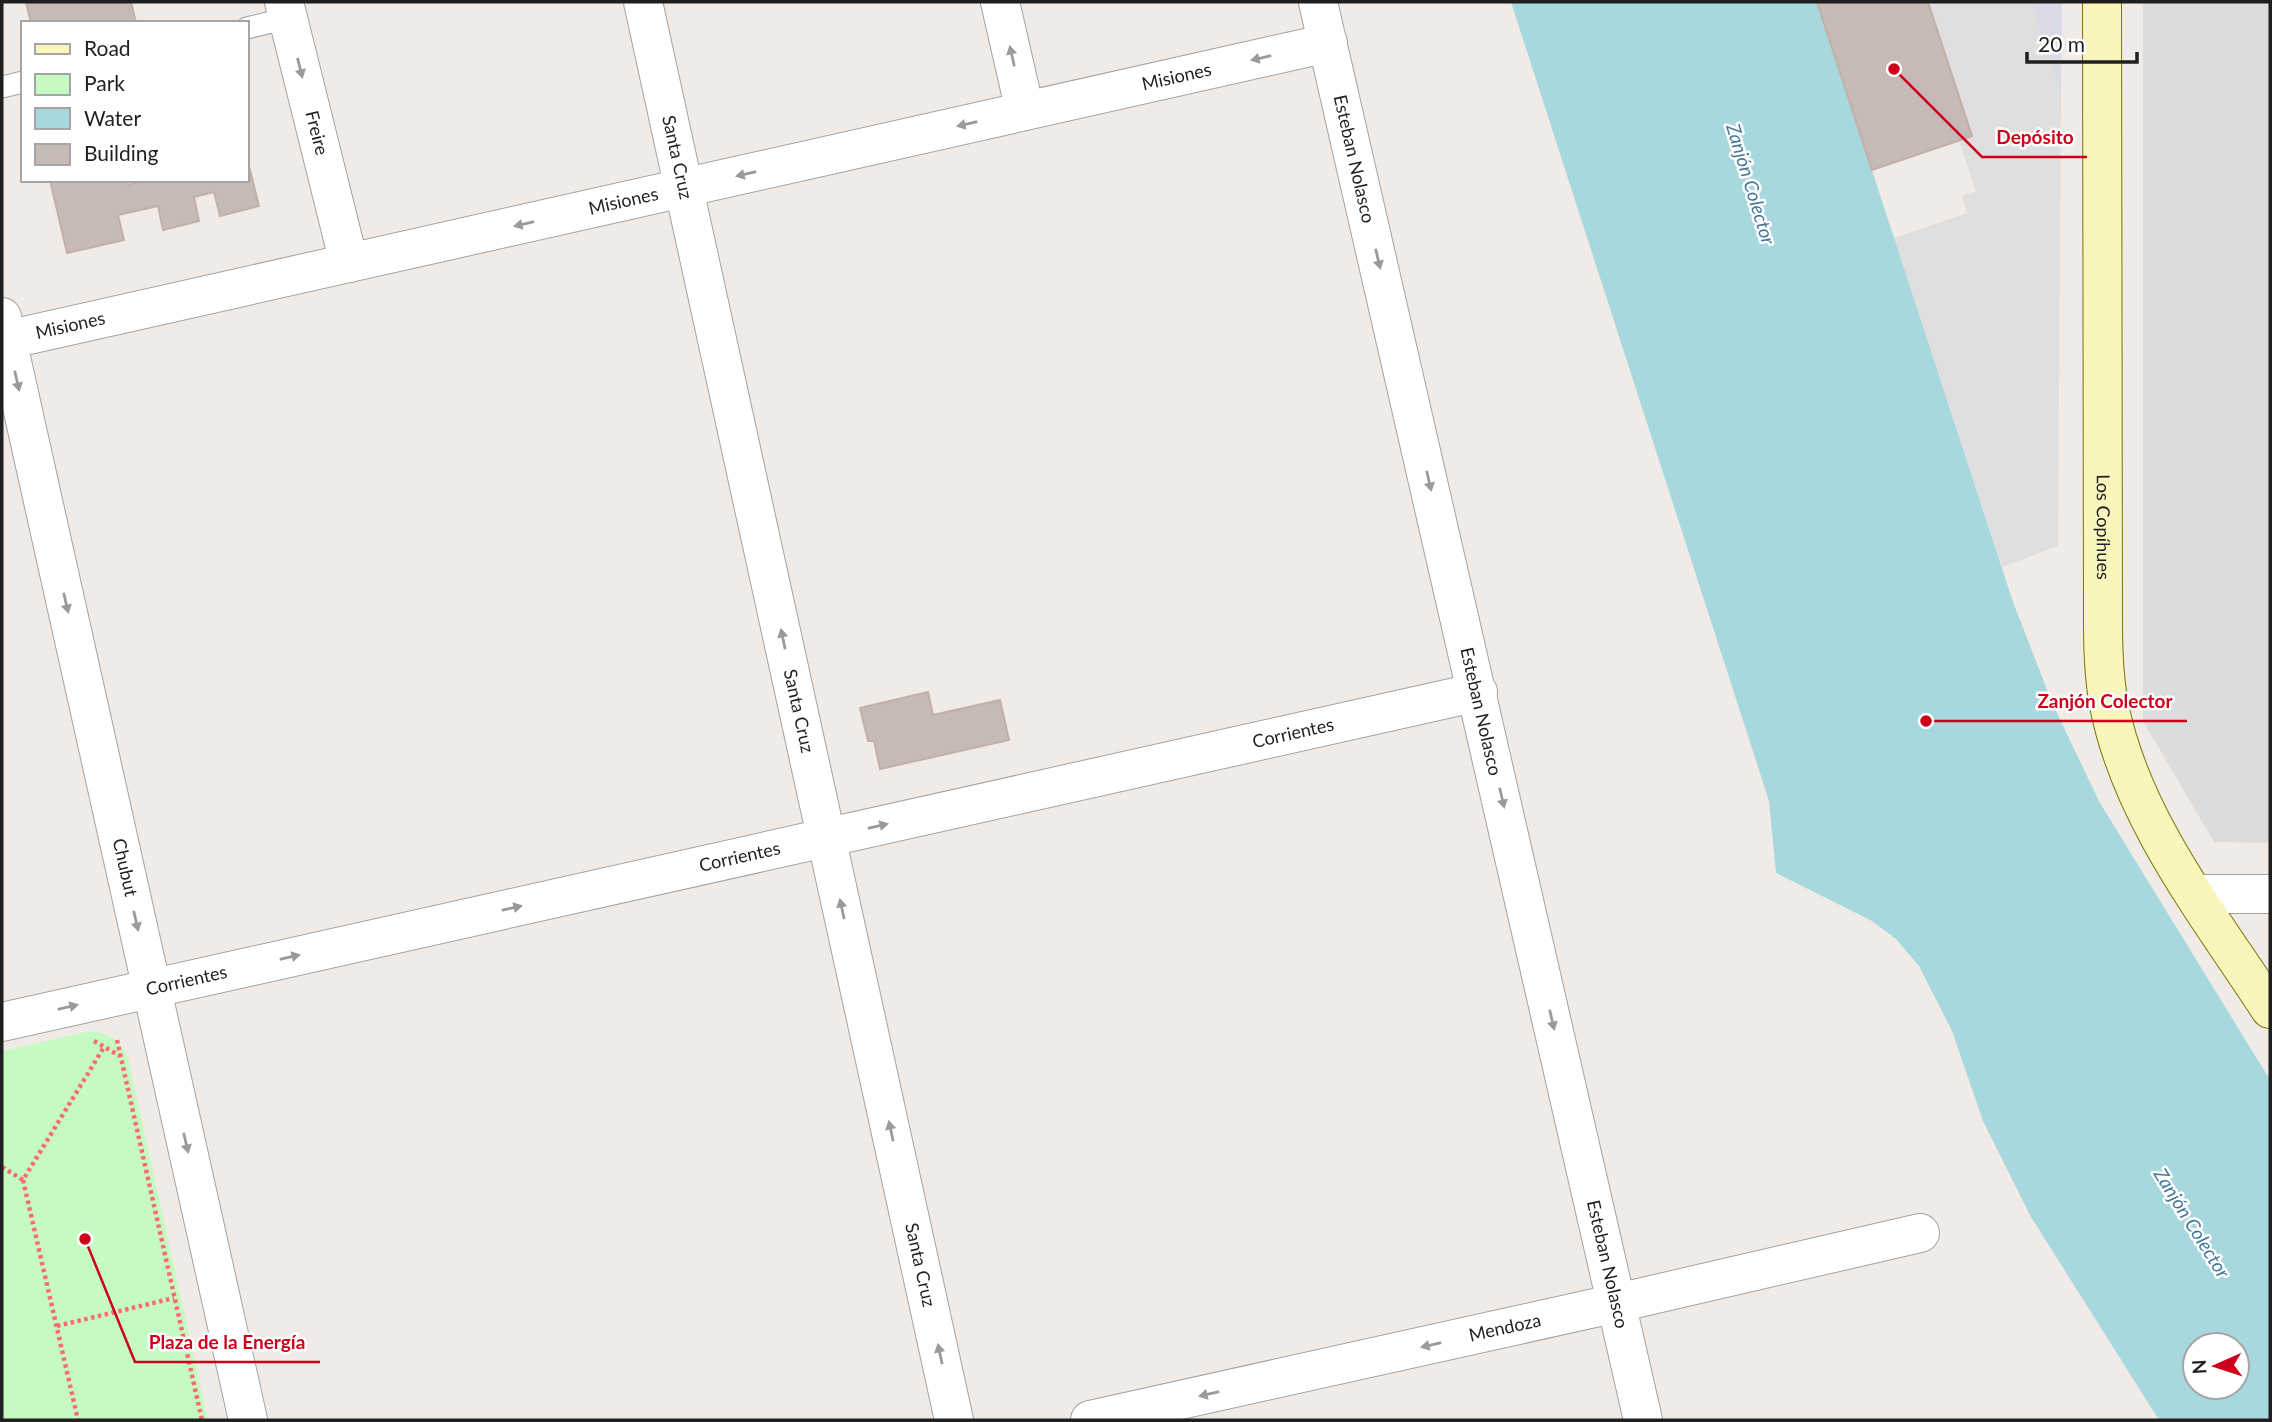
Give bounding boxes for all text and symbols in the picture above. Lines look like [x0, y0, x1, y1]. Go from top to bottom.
legend [21, 21, 248, 182]
scale bar [2027, 21, 2137, 65]
text: 20 m [2038, 31, 2085, 56]
text: Road [84, 35, 131, 60]
one-way arrow [1006, 45, 1017, 67]
one-way arrow [1250, 52, 1272, 63]
one-way arrow [295, 57, 306, 79]
street label: Misiones [1140, 58, 1214, 95]
text: Park [84, 70, 125, 95]
street label: Esteban Nolasco [1330, 92, 1380, 225]
text: Water [84, 105, 141, 130]
street label: Freire [301, 108, 334, 157]
street label: Santa Cruz [658, 113, 698, 201]
callout: Depósito [1982, 117, 2087, 157]
one-way arrow [956, 119, 978, 130]
water label: Zanjón Colector [1722, 120, 1781, 247]
text: Depósito [1996, 125, 2074, 148]
text: Building [84, 140, 159, 165]
one-way arrow [734, 168, 756, 179]
street label: Misiones [586, 182, 660, 219]
one-way arrow [513, 218, 535, 229]
one-way arrow [1373, 248, 1384, 270]
street label: Misiones [33, 306, 107, 343]
one-way arrow [11, 370, 22, 392]
one-way arrow [1424, 470, 1435, 492]
street label: Los Copíhues [2093, 474, 2115, 580]
one-way arrow [61, 592, 72, 614]
one-way arrow [777, 628, 788, 650]
street label: Esteban Nolasco [1456, 645, 1507, 778]
street label: Santa Cruz [780, 667, 819, 755]
callout: Zanjón Colector [2024, 681, 2187, 721]
text: Zanjón Colector [2037, 689, 2174, 712]
street label: Corrientes [1250, 713, 1336, 752]
one-way arrow [1497, 787, 1508, 809]
one-way arrow [867, 820, 889, 831]
street label: Chubut [109, 836, 143, 899]
street label: Corrientes [697, 836, 783, 876]
one-way arrow [836, 898, 847, 920]
one-way arrow [501, 902, 523, 913]
one-way arrow [131, 910, 142, 932]
one-way arrow [279, 952, 301, 963]
street label: Corrientes [143, 960, 229, 1000]
one-way arrow [57, 1001, 79, 1012]
one-way arrow [1547, 1009, 1558, 1031]
one-way arrow [885, 1120, 896, 1142]
one-way arrow [181, 1132, 192, 1154]
water label: Zanjón Colector [2149, 1163, 2236, 1282]
street label: Esteban Nolasco [1583, 1198, 1634, 1330]
street label: Santa Cruz [901, 1221, 941, 1309]
street label: Mendoza [1467, 1308, 1543, 1346]
callout: Plaza de la Energía [135, 1322, 320, 1362]
text: Plaza de la Energía [149, 1330, 305, 1353]
north arrow [2181, 1331, 2251, 1401]
one-way arrow [1420, 1339, 1442, 1350]
one-way arrow [934, 1343, 945, 1365]
text: N [2187, 1359, 2210, 1375]
one-way arrow [1198, 1389, 1220, 1400]

